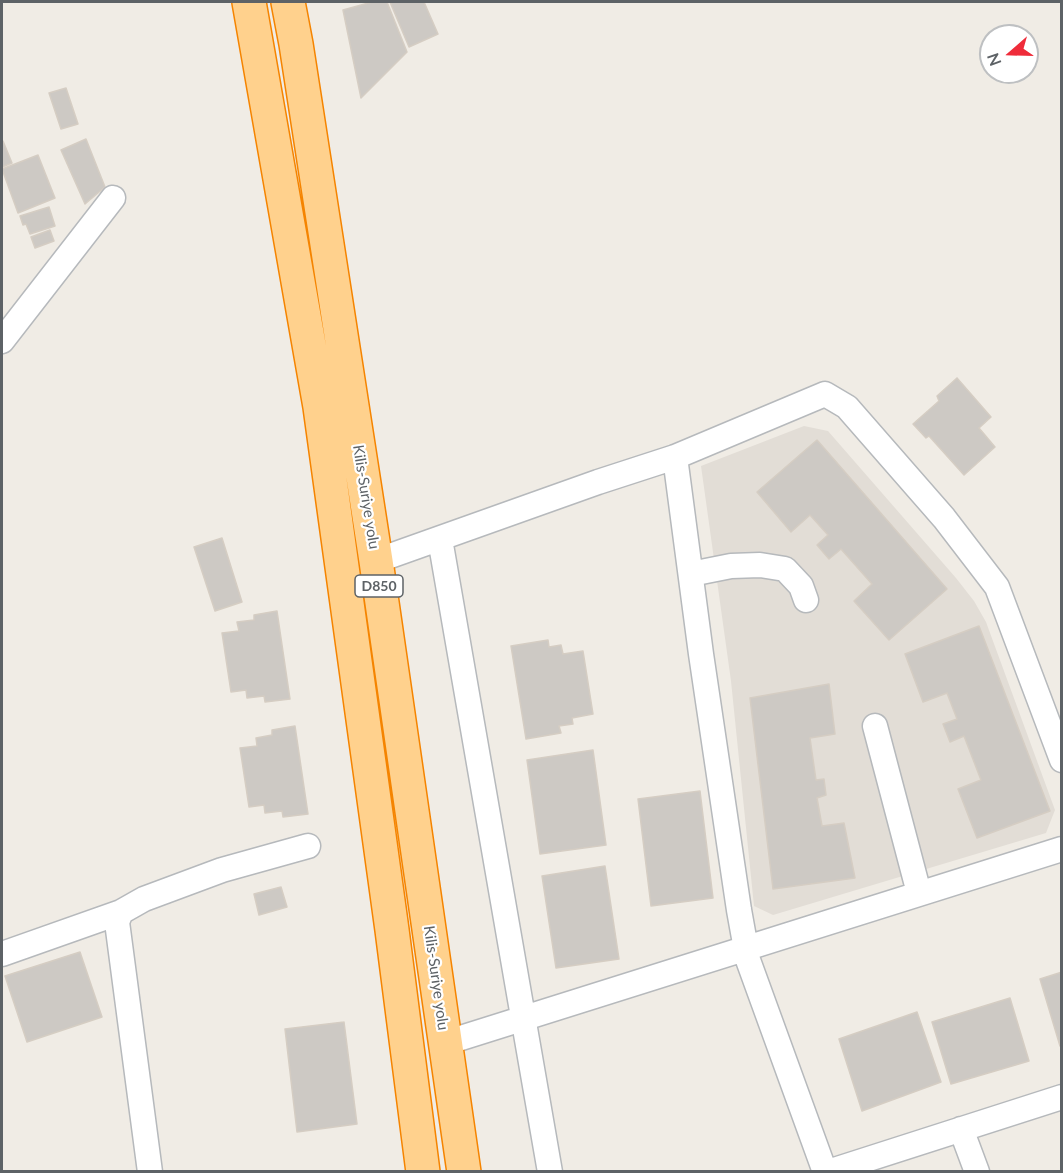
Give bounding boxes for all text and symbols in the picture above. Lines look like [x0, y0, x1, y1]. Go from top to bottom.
north arrow [979, 24, 1039, 84]
text: N [982, 51, 1005, 69]
street label: Kilis-Suriye yolu [349, 444, 383, 550]
road number: D850 [355, 575, 403, 597]
street label: Kilis-Suriye yolu [420, 925, 452, 1031]

